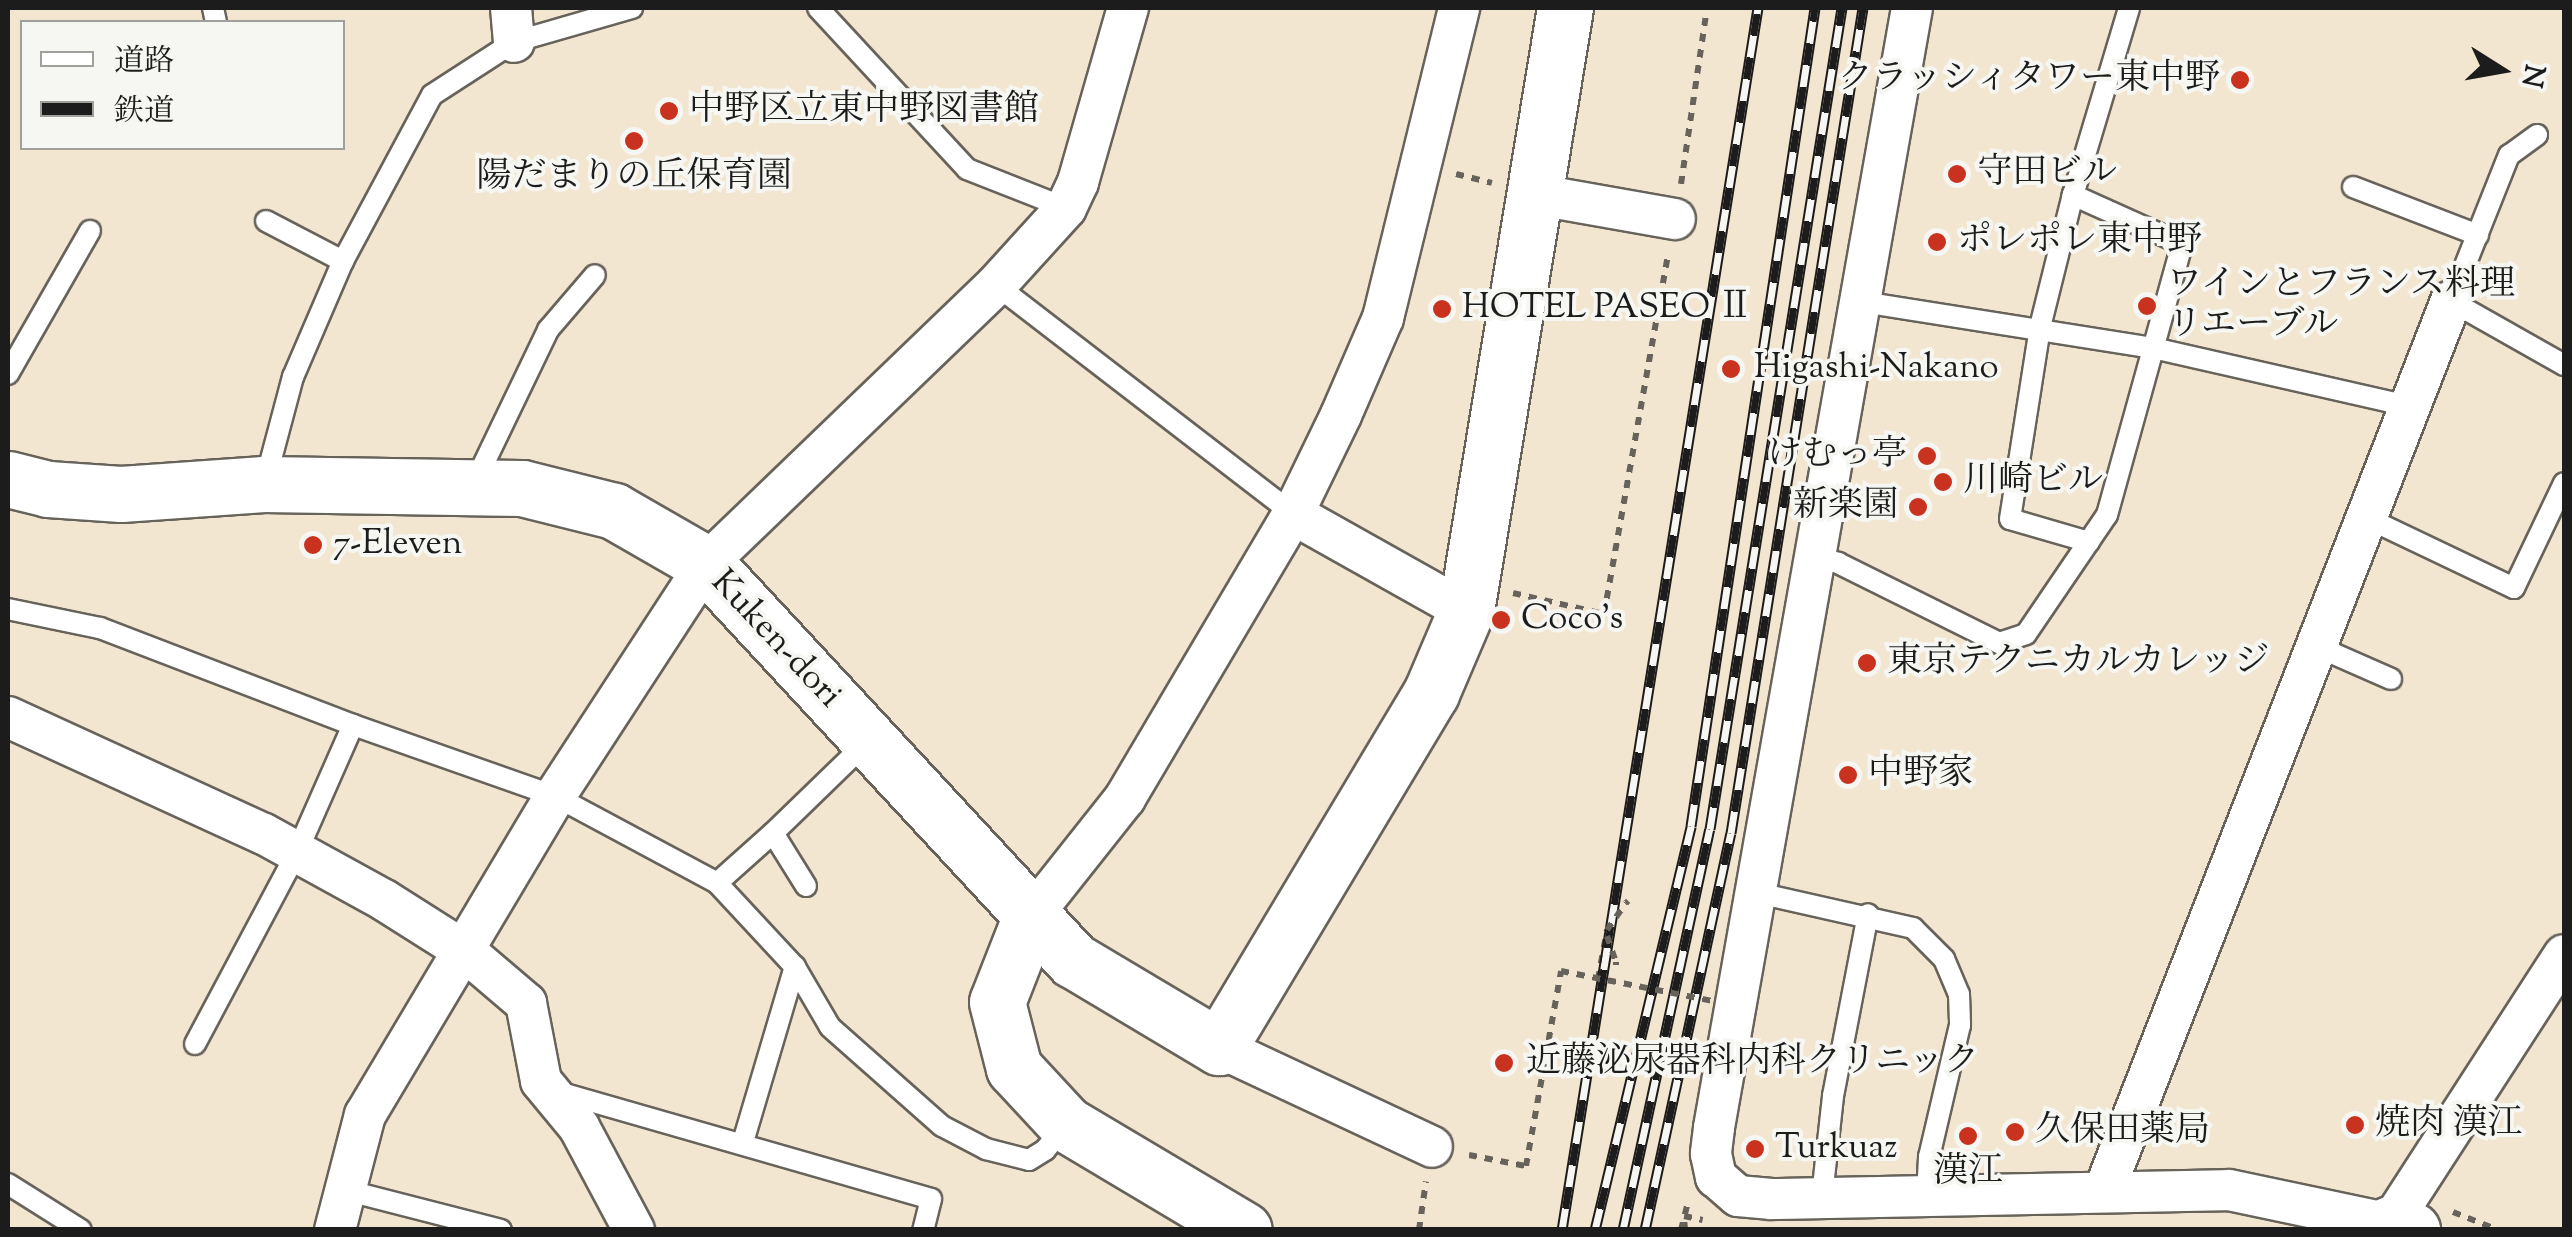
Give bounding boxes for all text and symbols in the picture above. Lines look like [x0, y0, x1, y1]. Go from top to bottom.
legend [20, 20, 345, 150]
north arrow [2452, 20, 2552, 120]
text: 道路 [114, 41, 174, 84]
place label: クラッシィタワー東中野 [1835, 59, 2220, 101]
text: N [2510, 61, 2553, 91]
marker: クラッシィタワー東中野 [2229, 69, 2251, 91]
place label: 中野区立東中野図書館 [689, 90, 1039, 132]
text: 鉄道 [114, 91, 174, 134]
marker: 中野区立東中野図書館 [658, 100, 680, 122]
marker: 陽だまりの丘保育園 [623, 130, 645, 152]
place label: 守田ビル [1977, 153, 2117, 195]
place label: 陽だまりの丘保育園 [477, 157, 791, 199]
marker: 守田ビル [1946, 163, 1968, 185]
place label: ポレポレ東中野 [1957, 221, 2202, 263]
marker: ポレポレ東中野 [1926, 231, 1948, 253]
place label: ワインとフランス料理 リエーブル [2167, 265, 2517, 347]
place label: HOTEL PASEO Ⅱ [1462, 288, 1753, 330]
marker: ワインとフランス料理 リエーブル [2136, 295, 2158, 317]
marker: HOTEL PASEO Ⅱ [1431, 298, 1453, 320]
place label: Higashi-Nakano [1754, 348, 1999, 390]
marker: Higashi-Nakano [1718, 356, 1744, 382]
place label: けむっ亭 [1767, 435, 1907, 477]
marker: けむっ亭 [1916, 445, 1938, 467]
place label: 川崎ビル [1963, 461, 2103, 503]
marker: 川崎ビル [1932, 471, 1954, 493]
place label: 新楽園 [1793, 486, 1898, 528]
marker: 新楽園 [1907, 496, 1929, 518]
place label: 7-Eleven [333, 524, 462, 566]
marker: 7-Eleven [302, 534, 324, 556]
street label: Kuken-dori [701, 562, 849, 718]
place label: Coco's [1521, 599, 1623, 641]
marker: Coco's [1490, 609, 1512, 631]
place label: 東京テクニカルカレッジ [1887, 642, 2272, 684]
marker: 東京テクニカルカレッジ [1856, 652, 1878, 674]
place label: 中野家 [1868, 754, 1973, 796]
marker: 中野家 [1837, 764, 1859, 786]
place label: 近藤泌尿器科内科クリニック [1526, 1042, 1981, 1084]
marker: 近藤泌尿器科内科クリニック [1491, 1050, 1517, 1076]
place label: 焼肉 漢江 [2375, 1104, 2522, 1146]
place label: 久保田薬局 [2035, 1111, 2210, 1153]
marker: 焼肉 漢江 [2344, 1114, 2366, 1136]
marker: 久保田薬局 [2004, 1121, 2026, 1143]
marker: 漢江 [1957, 1125, 1979, 1147]
place label: Turkuaz [1775, 1128, 1898, 1170]
marker: Turkuaz [1744, 1138, 1766, 1160]
place label: 漢江 [1933, 1152, 2003, 1194]

